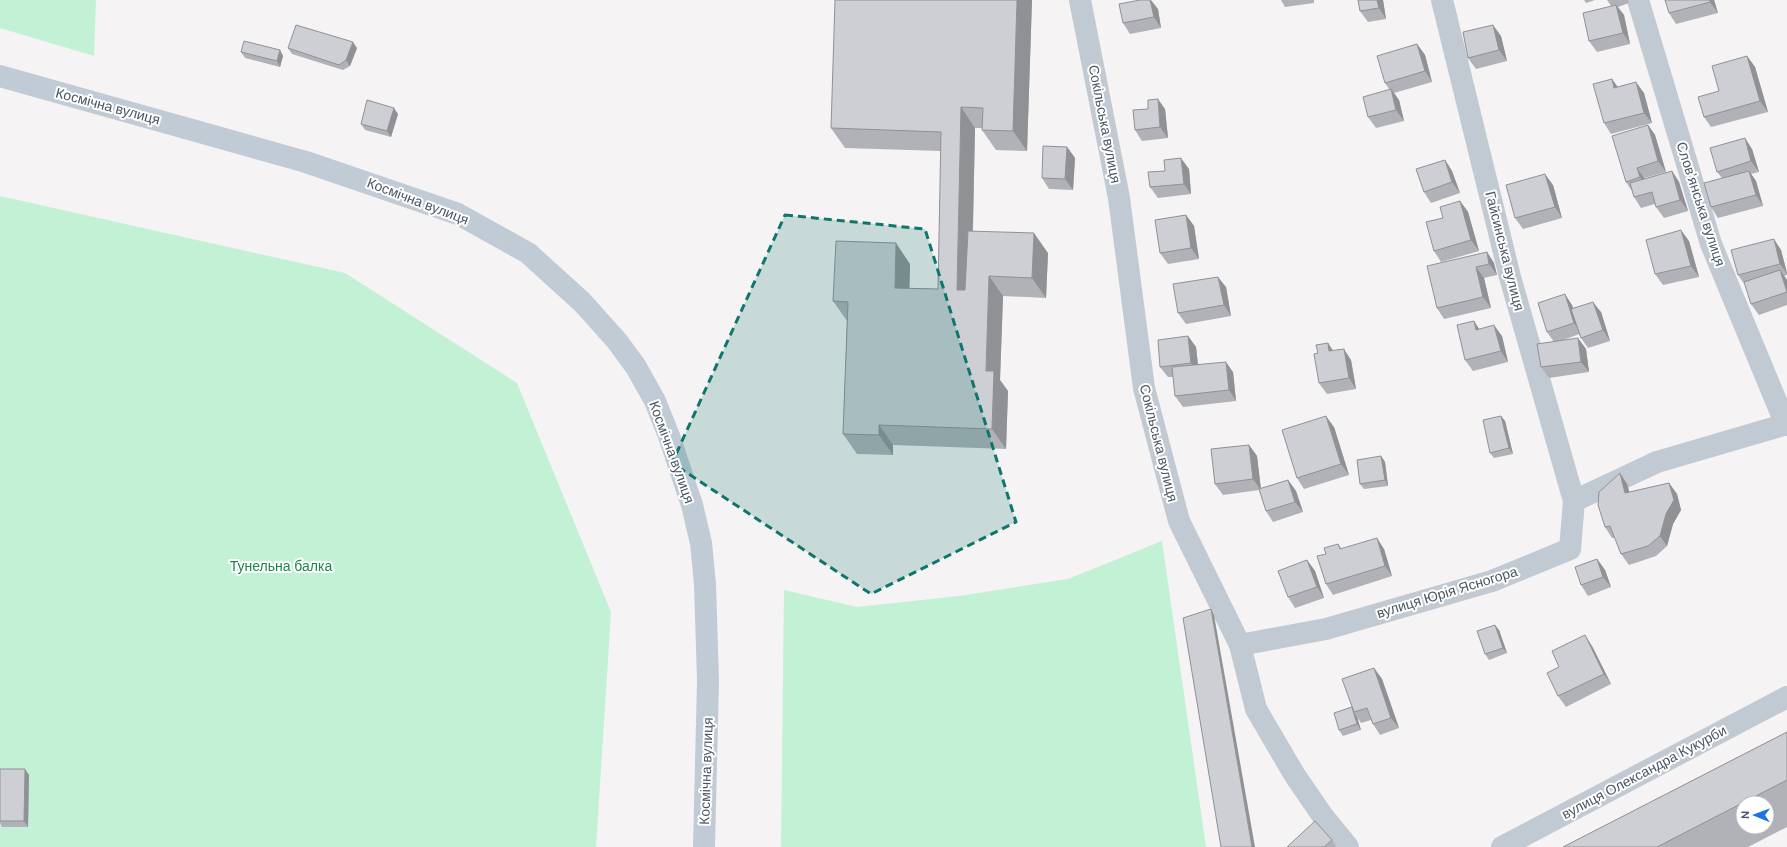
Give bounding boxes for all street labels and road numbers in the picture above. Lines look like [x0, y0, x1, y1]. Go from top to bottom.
street label: Сокільська вулиця [1085, 63, 1125, 185]
street label: Космічна вулиця [54, 83, 162, 129]
street label: Словʼянська вулиця [1672, 140, 1730, 268]
street label: Космічна вулиця [365, 173, 471, 229]
street label: Гайсинська вулиця [1481, 189, 1529, 313]
street label: Сокільська вулиця [1136, 382, 1182, 504]
street label: Космічна вулиця [645, 398, 699, 506]
street label: вулиця Юрія Ясногора [1374, 562, 1520, 622]
street label: Космічна вулиця [695, 717, 717, 825]
street label: вулиця Олександра Кукурби [1559, 721, 1729, 823]

